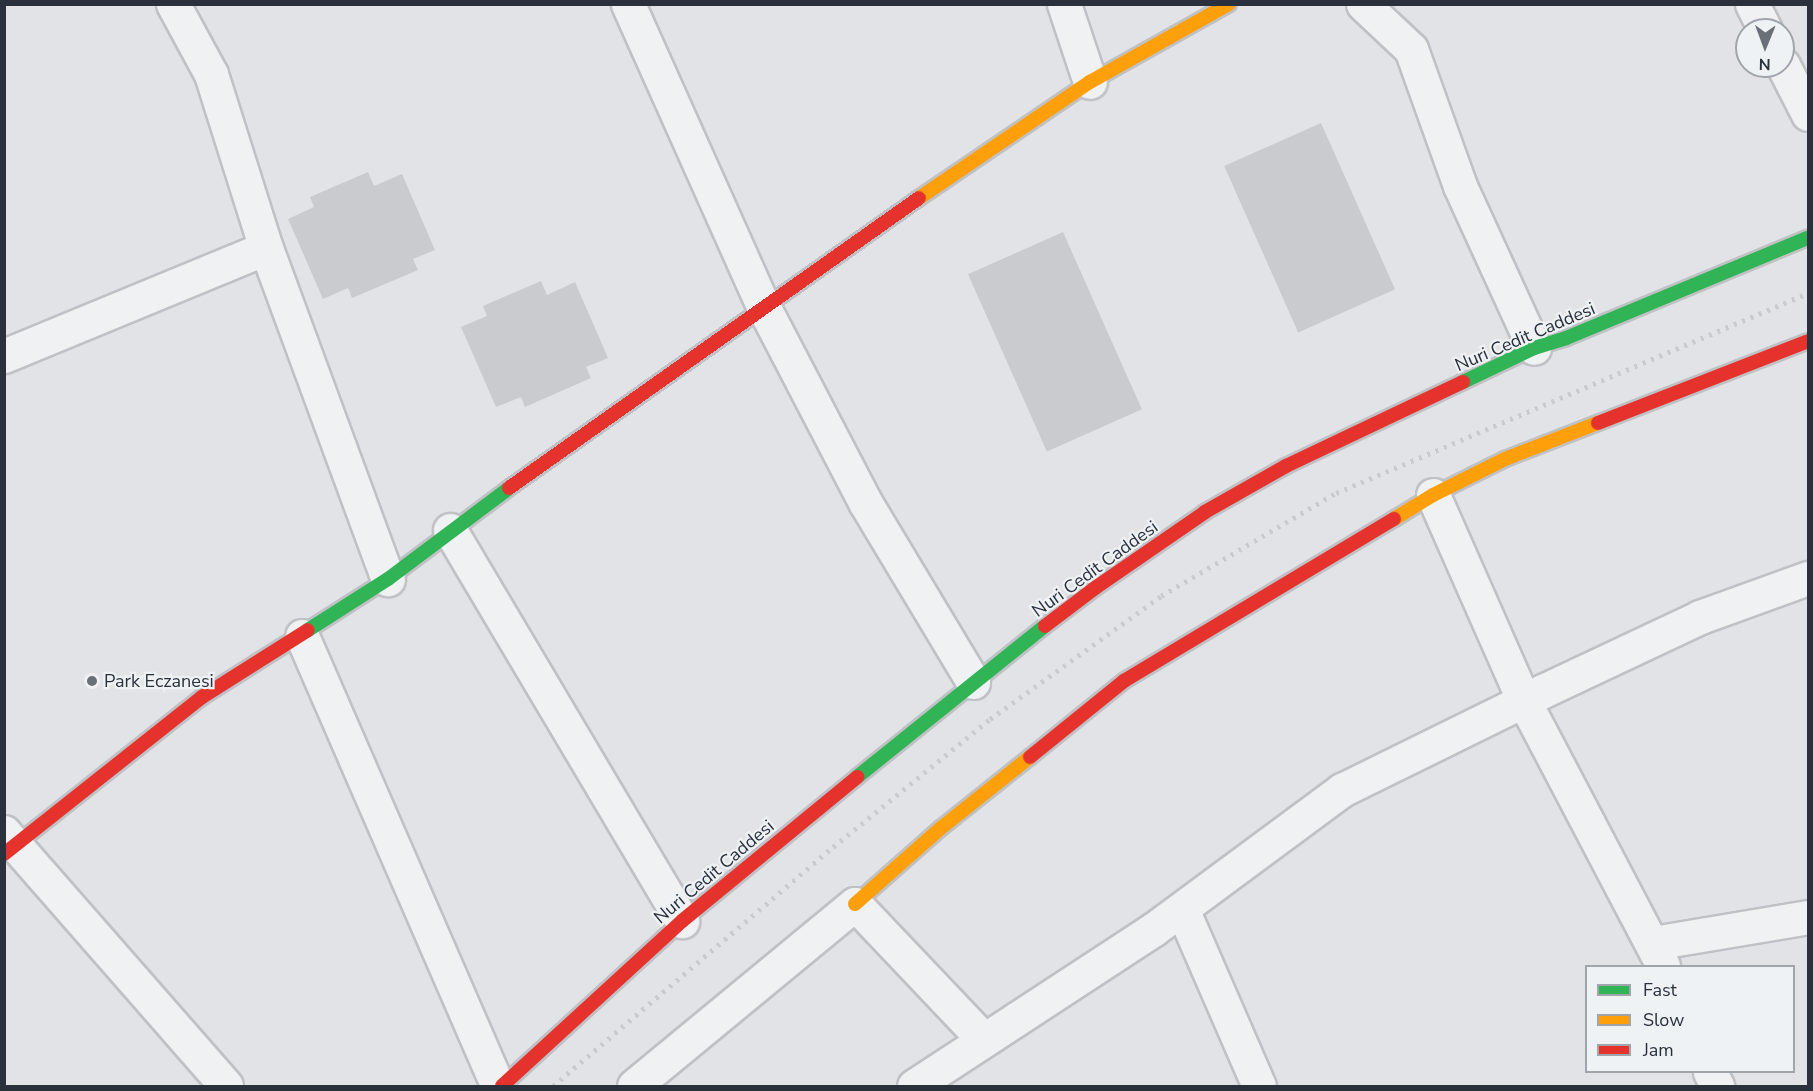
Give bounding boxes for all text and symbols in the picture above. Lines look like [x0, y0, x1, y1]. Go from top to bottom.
north arrow [1735, 18, 1795, 78]
text: N [1759, 53, 1771, 75]
street label: Nuri Cedit Caddesi [1452, 298, 1598, 376]
street label: Nuri Cedit Caddesi [1028, 516, 1162, 622]
place label: Park Eczanesi [104, 670, 214, 692]
marker: Park Eczanesi [85, 674, 99, 688]
street label: Nuri Cedit Caddesi [650, 815, 778, 929]
legend [1585, 965, 1795, 1073]
text: Fast [1643, 978, 1677, 1002]
text: Slow [1643, 1008, 1684, 1032]
text: Jam [1643, 1038, 1674, 1062]

